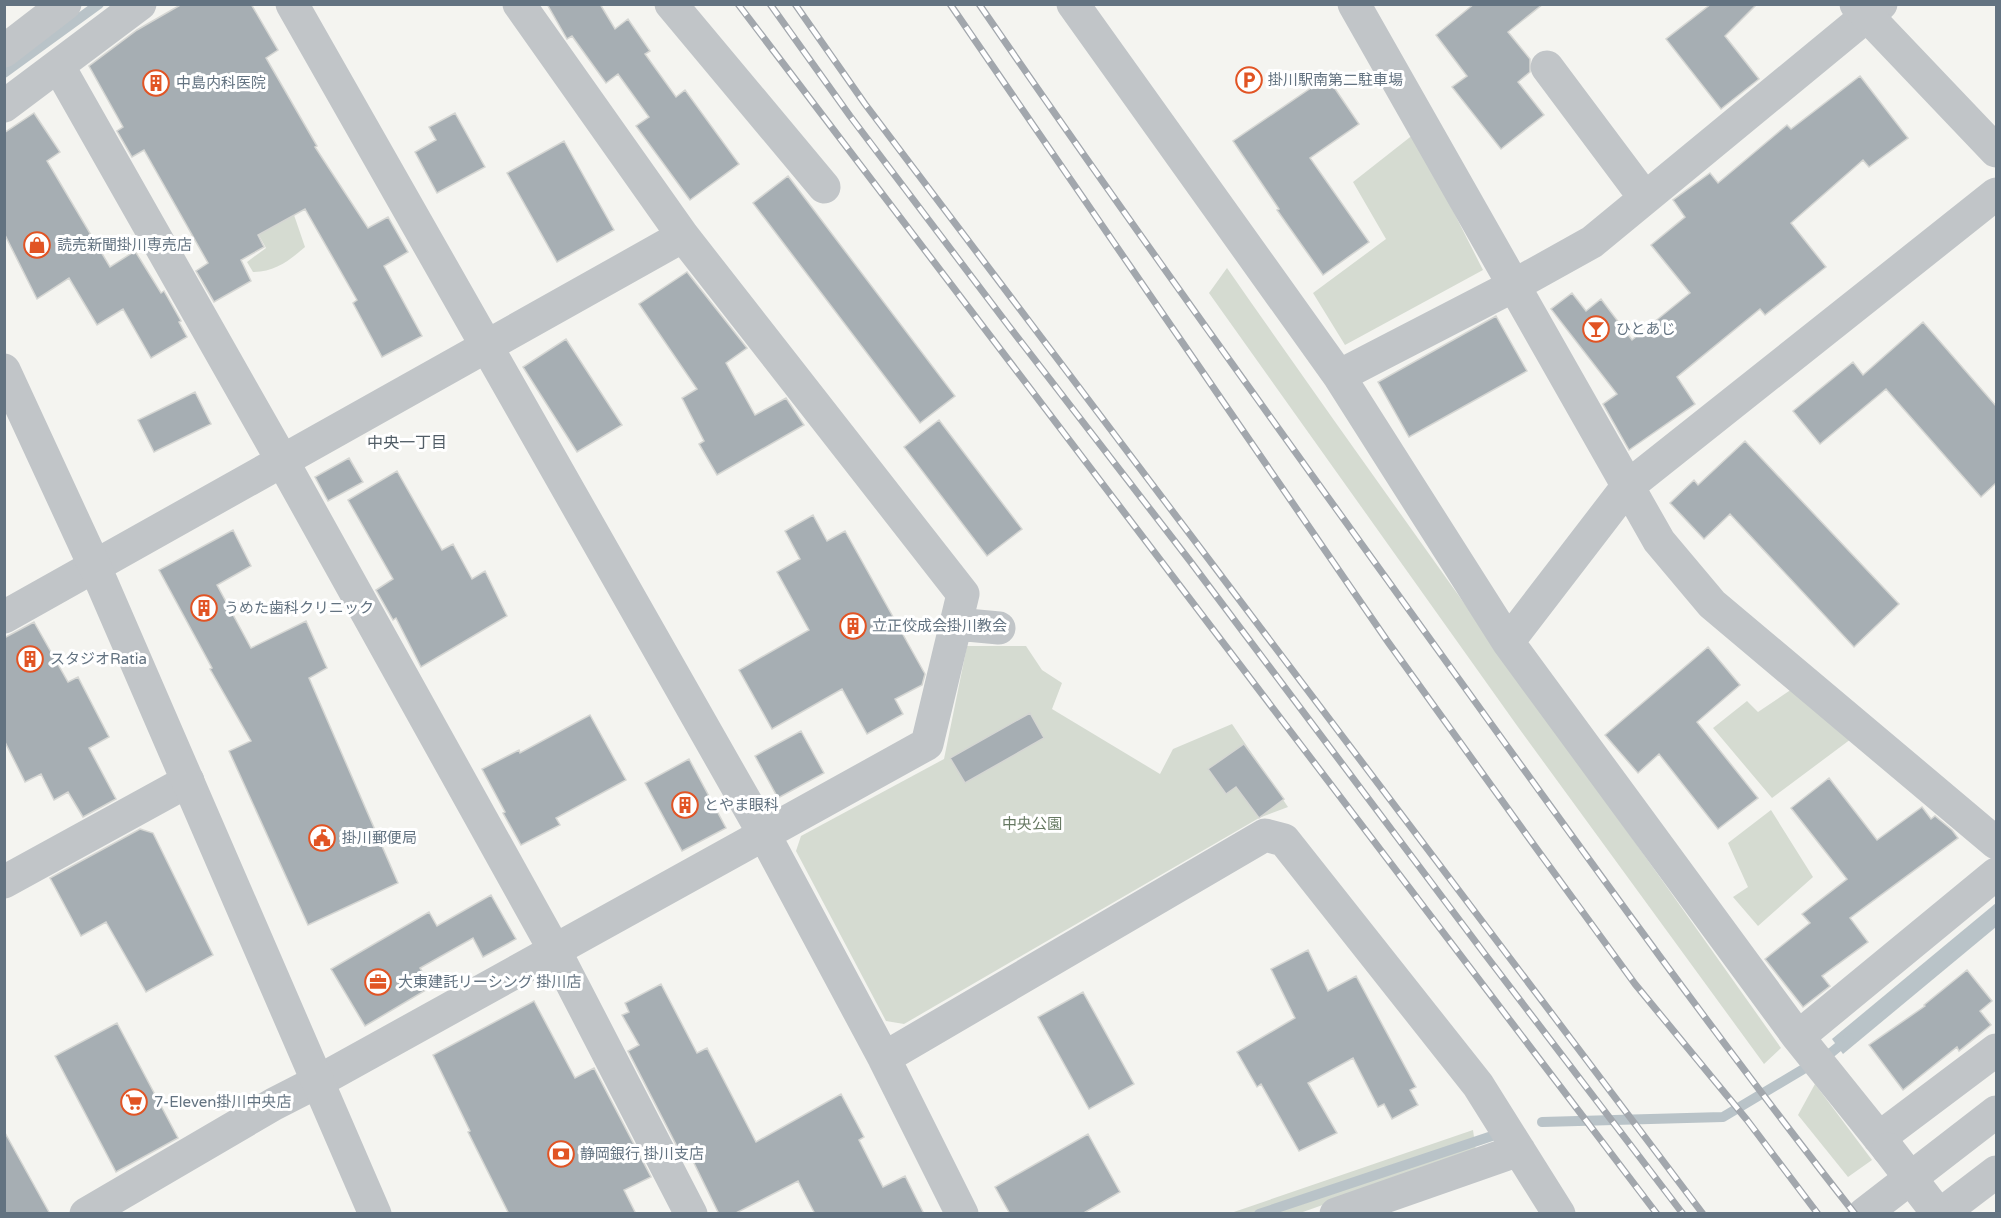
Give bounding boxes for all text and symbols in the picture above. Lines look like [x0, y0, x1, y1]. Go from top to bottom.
parking icon: 掛川駅南第二駐車場 [1234, 65, 1264, 95]
building icon: 中島内科医院 [141, 68, 171, 98]
place label: 掛川駅南第二駐車場 [1268, 71, 1403, 89]
place label: 中島内科医院 [176, 74, 266, 92]
shop icon: 読売新聞掛川専売店 [22, 230, 52, 260]
place label: 読売新聞掛川専売店 [57, 236, 192, 254]
bar icon: ひとあじ [1581, 314, 1611, 344]
place label: ひとあじ [1616, 320, 1676, 338]
district label: 中央一丁目 [367, 433, 447, 453]
building icon: うめた歯科クリニック [189, 593, 219, 623]
place label: うめた歯科クリニック [224, 599, 374, 617]
building icon: 立正佼成会掛川教会 [838, 611, 868, 641]
place label: 立正佼成会掛川教会 [872, 617, 1007, 635]
building icon: スタジオRatia [15, 644, 45, 674]
place label: スタジオRatia [50, 650, 147, 668]
building icon: とやま眼科 [670, 790, 700, 820]
place label: とやま眼科 [704, 796, 779, 814]
park label: 中央公園 [1002, 815, 1062, 833]
public building icon: 掛川郵便局 [307, 823, 337, 853]
place label: 掛川郵便局 [342, 829, 417, 847]
office icon: 大東建託リーシング 掛川店 [363, 967, 393, 997]
place label: 大東建託リーシング 掛川店 [398, 973, 582, 991]
supermarket icon: 7-Eleven掛川中央店 [119, 1087, 149, 1117]
place label: 7-Eleven掛川中央店 [154, 1093, 291, 1111]
bank icon: 静岡銀行 掛川支店 [546, 1139, 576, 1169]
place label: 静岡銀行 掛川支店 [580, 1145, 704, 1163]

